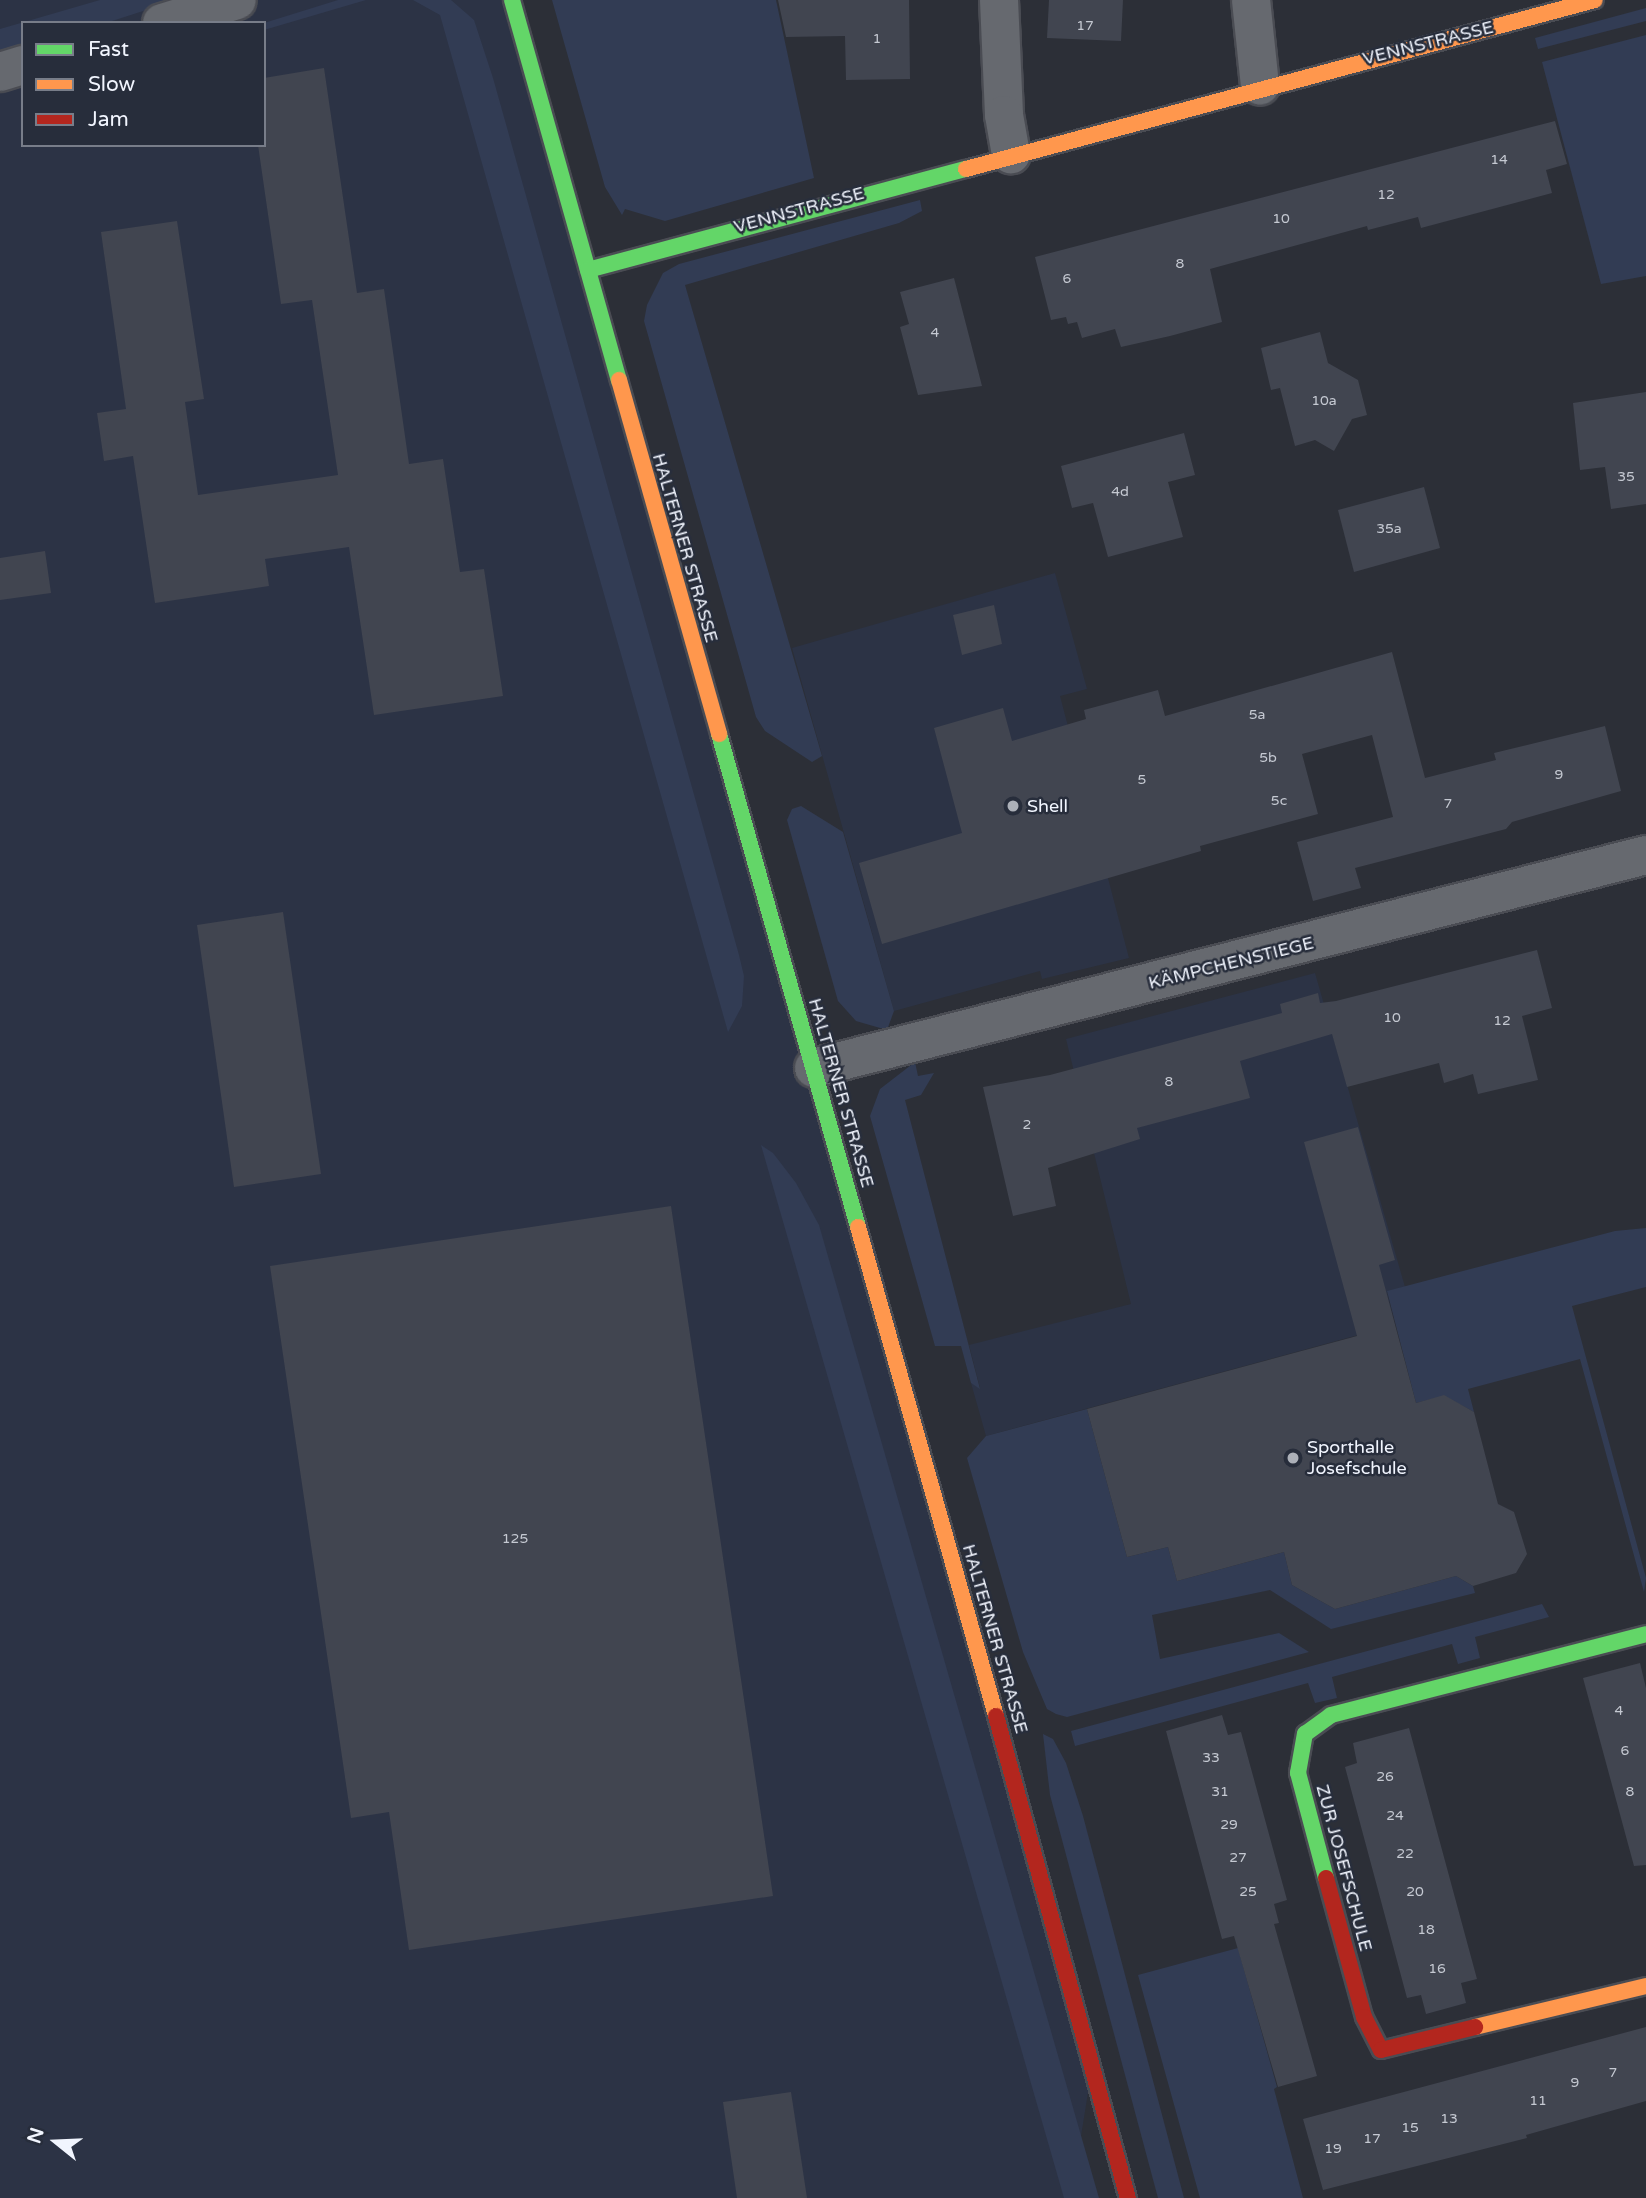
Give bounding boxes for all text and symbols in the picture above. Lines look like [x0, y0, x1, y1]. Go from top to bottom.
street label: VENNSTRASSE [1360, 16, 1496, 70]
house number: 17 [1076, 18, 1094, 34]
legend [21, 21, 266, 147]
house number: 1 [873, 31, 881, 47]
text: Fast [88, 37, 129, 62]
text: Slow [88, 72, 135, 97]
text: Jam [88, 107, 129, 132]
house number: 14 [1490, 152, 1508, 168]
street label: VENNSTRASSE [731, 182, 867, 238]
house number: 12 [1377, 187, 1395, 203]
house number: 10 [1272, 211, 1290, 227]
house number: 8 [1176, 256, 1184, 272]
house number: 6 [1063, 271, 1071, 287]
house number: 4 [931, 325, 939, 341]
house number: 10a [1311, 393, 1337, 409]
street label: HALTERNER STRASSE [648, 451, 722, 645]
house number: 35 [1617, 469, 1635, 485]
house number: 4d [1111, 484, 1129, 500]
house number: 35a [1376, 521, 1402, 537]
house number: 5a [1249, 707, 1265, 723]
house number: 5b [1259, 750, 1277, 766]
house number: 9 [1555, 767, 1563, 783]
house number: 5 [1138, 772, 1146, 788]
house number: 5c [1271, 793, 1287, 809]
place label: Shell [1027, 795, 1068, 817]
house number: 7 [1444, 796, 1452, 812]
marker: Shell [1005, 798, 1021, 814]
street label: KÄMPCHENSTIEGE [1146, 932, 1316, 994]
street label: HALTERNER STRASSE [804, 996, 878, 1190]
house number: 10 [1383, 1010, 1401, 1026]
house number: 12 [1493, 1013, 1511, 1029]
house number: 8 [1165, 1074, 1173, 1090]
house number: 2 [1023, 1117, 1031, 1133]
place label: Sporthalle Josefschule [1307, 1437, 1407, 1480]
marker: Sporthalle Josefschule [1285, 1450, 1301, 1466]
house number: 125 [502, 1531, 528, 1547]
street label: HALTERNER STRASSE [958, 1542, 1032, 1736]
house number: 4 [1615, 1703, 1623, 1719]
house number: 6 [1621, 1743, 1629, 1759]
house number: 33 [1202, 1750, 1220, 1766]
house number: 26 [1376, 1769, 1394, 1785]
street label: ZUR JOSEFSCHULE [1311, 1782, 1377, 1954]
house number: 31 [1211, 1784, 1229, 1800]
house number: 8 [1626, 1784, 1634, 1800]
house number: 24 [1386, 1808, 1404, 1824]
house number: 29 [1220, 1817, 1238, 1833]
house number: 22 [1396, 1846, 1414, 1862]
house number: 27 [1229, 1850, 1247, 1866]
house number: 25 [1239, 1884, 1257, 1900]
house number: 20 [1406, 1884, 1424, 1900]
house number: 18 [1417, 1922, 1435, 1938]
house number: 16 [1428, 1961, 1446, 1977]
house number: 7 [1609, 2065, 1617, 2081]
house number: 9 [1571, 2075, 1579, 2091]
house number: 11 [1529, 2093, 1547, 2109]
north arrow [21, 2107, 91, 2177]
house number: 13 [1440, 2111, 1458, 2127]
house number: 15 [1401, 2120, 1419, 2136]
text: N [23, 2125, 49, 2146]
house number: 17 [1363, 2131, 1381, 2147]
house number: 19 [1324, 2141, 1342, 2157]

